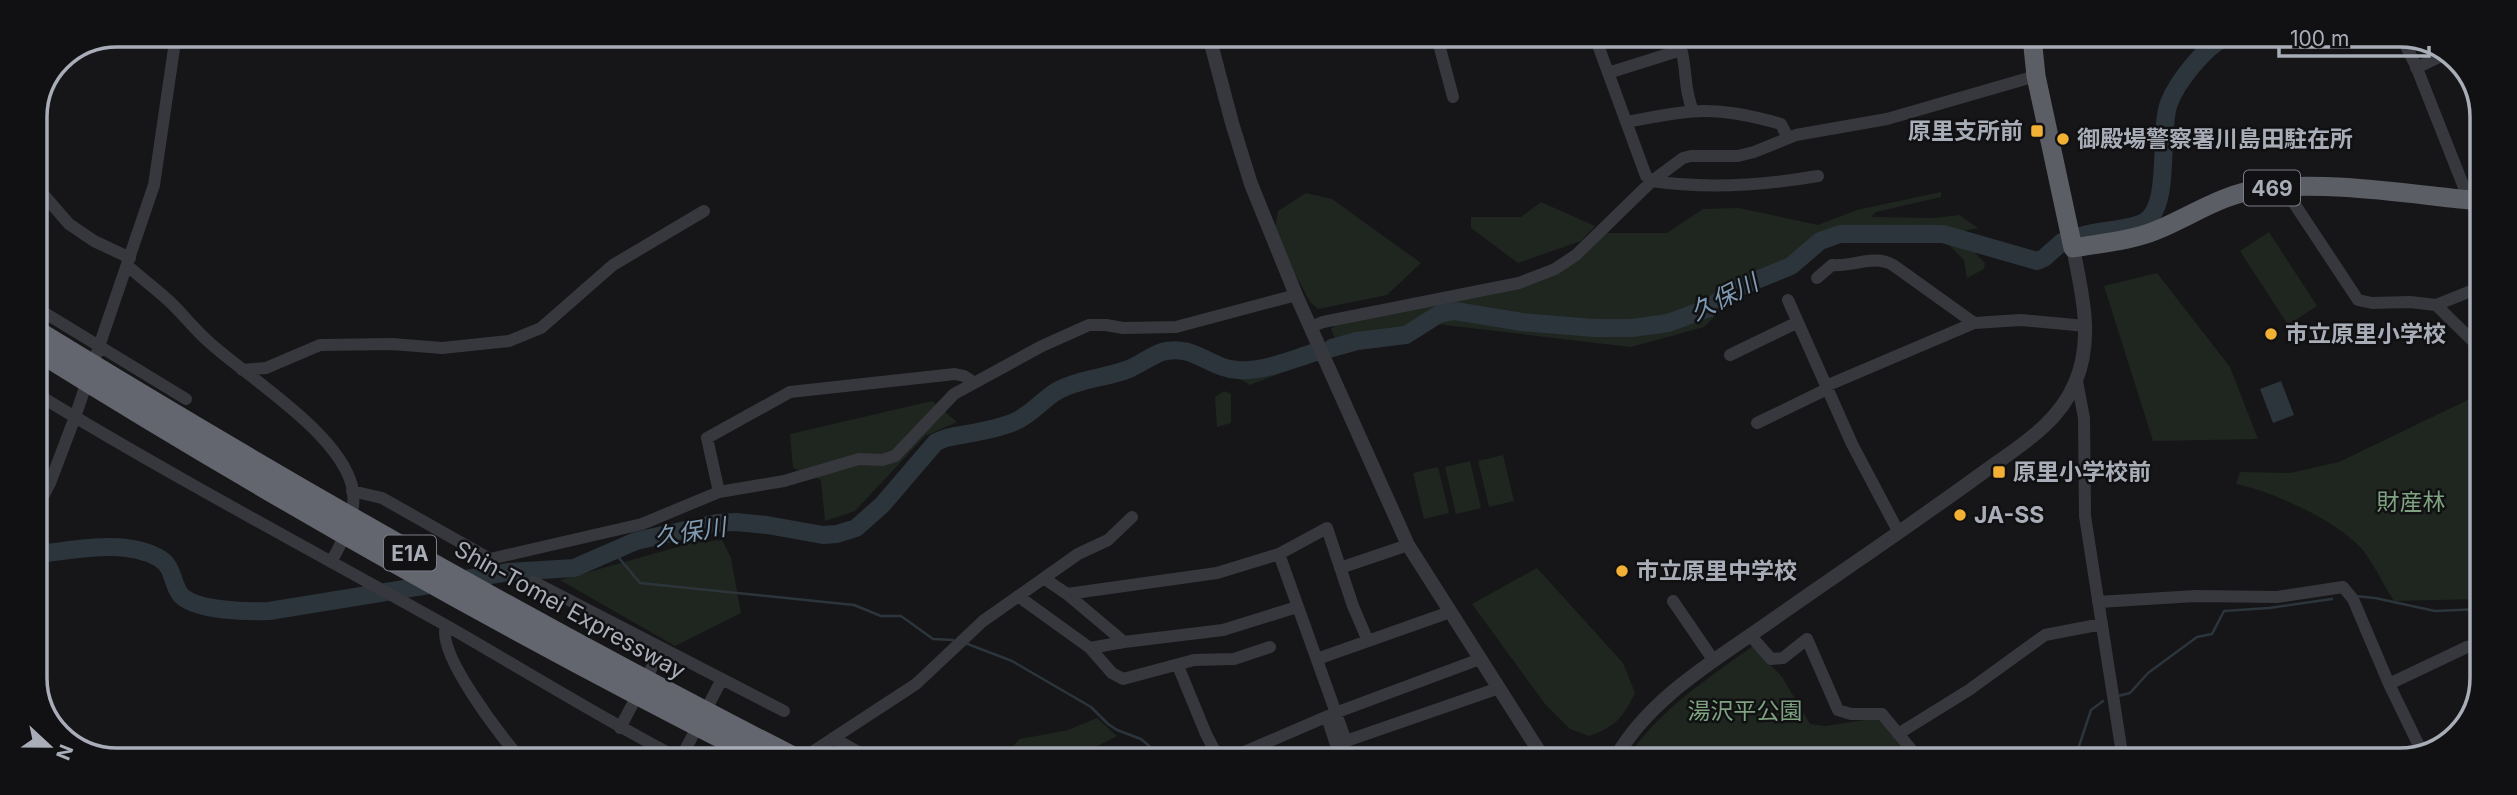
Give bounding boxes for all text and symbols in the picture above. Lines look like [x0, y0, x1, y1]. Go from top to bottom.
scale bar [2279, 14, 2430, 58]
text: 100 m [2290, 26, 2349, 51]
place label: 原里支所前 [1908, 117, 2023, 145]
marker: 原里支所前 [2029, 123, 2045, 139]
place label: 御殿場警察署川島田駐在所 [2077, 125, 2353, 153]
marker: 御殿場警察署川島田駐在所 [2055, 131, 2071, 147]
road number: 469 [2244, 170, 2300, 206]
water label: 久保川 [1685, 266, 1765, 326]
place label: 市立原里小学校 [2285, 320, 2446, 348]
marker: 市立原里小学校 [2263, 326, 2279, 342]
place label: 原里小学校前 [2013, 458, 2151, 486]
marker: 原里小学校前 [1991, 464, 2007, 480]
park label: 財産林 [2377, 488, 2446, 516]
place label: JA-SS [1974, 501, 2044, 529]
marker: JA-SS [1952, 507, 1968, 523]
water label: 久保川 [652, 512, 731, 552]
street label: Shin-Tomei Expressway [450, 535, 690, 685]
road number: E1A [384, 536, 436, 570]
place label: 市立原里中学校 [1636, 557, 1797, 585]
marker: 市立原里中学校 [1614, 563, 1630, 579]
park label: 湯沢平公園 [1688, 697, 1803, 725]
north arrow [14, 711, 84, 781]
text: N [51, 741, 78, 763]

